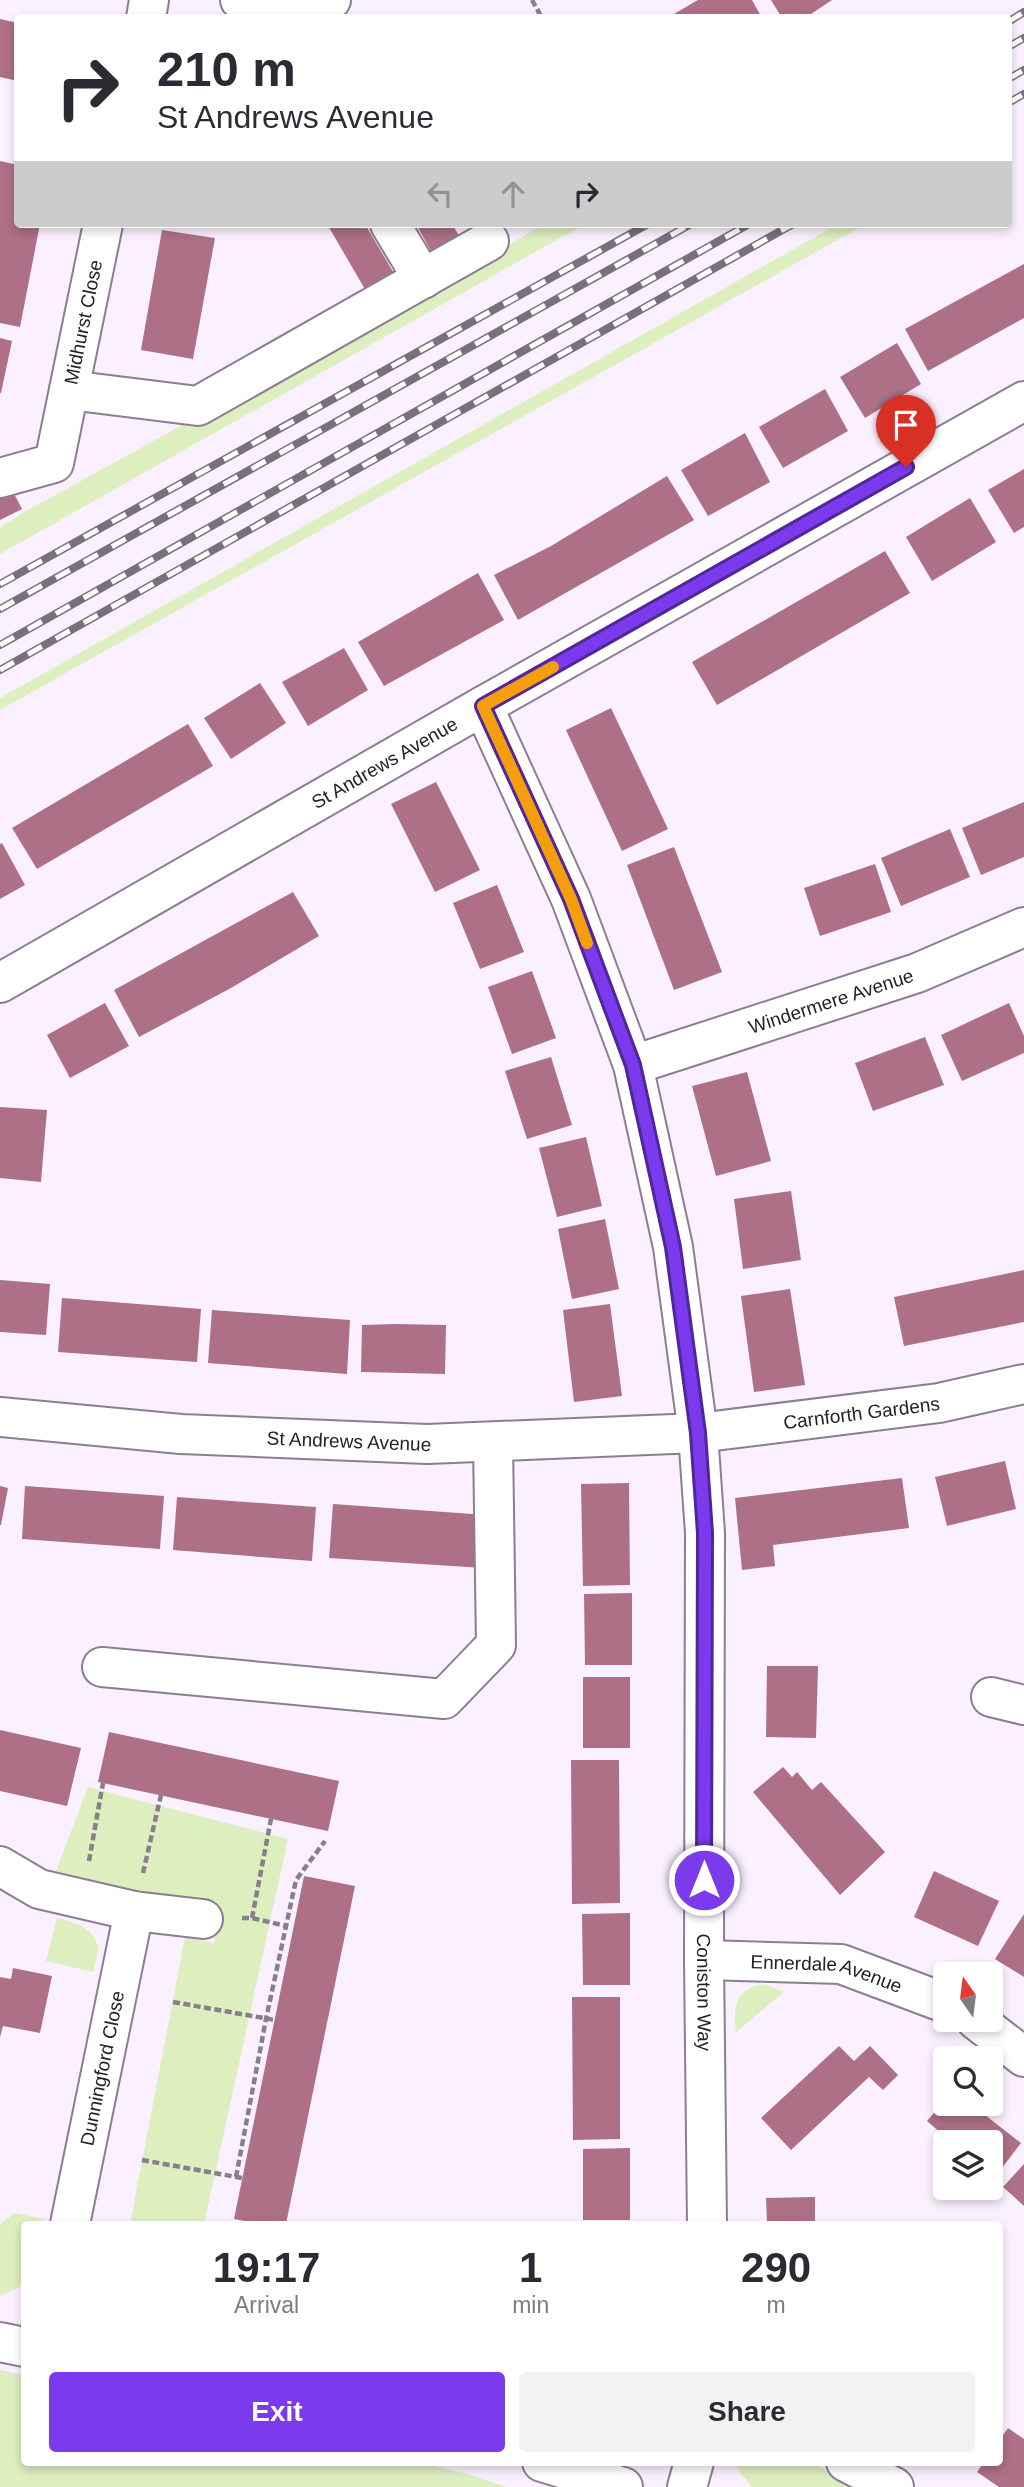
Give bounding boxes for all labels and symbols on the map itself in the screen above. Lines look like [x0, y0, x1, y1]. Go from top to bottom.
street label: Midhurst Close [60, 258, 106, 386]
pin [876, 395, 936, 467]
street label: St Andrews Avenue [308, 713, 461, 813]
street label: Windermere Avenue [746, 965, 916, 1038]
street label: Carnforth Gardens [782, 1393, 941, 1433]
street label: St Andrews Avenue [266, 1427, 432, 1455]
position arrow [667, 1843, 741, 1917]
street label: Coniston Way [693, 1934, 715, 2052]
street label: Ennerdale Avenue [750, 1951, 905, 1997]
north arrow [933, 1962, 1003, 2032]
street label: Dunningford Close [76, 1989, 128, 2148]

